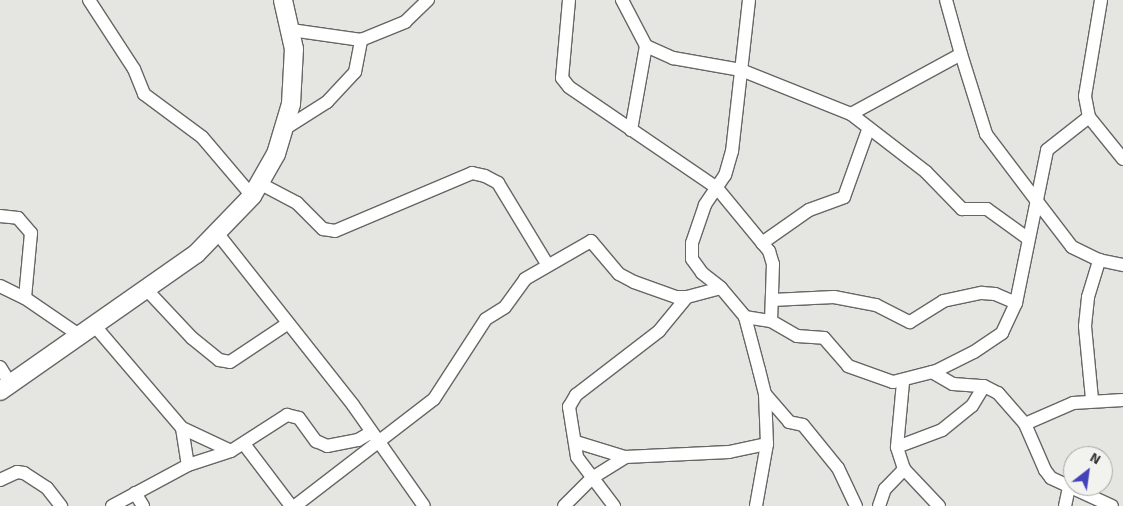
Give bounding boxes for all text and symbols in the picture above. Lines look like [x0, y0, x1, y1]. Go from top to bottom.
north arrow [1063, 446, 1113, 496]
text: N [1087, 449, 1104, 468]

